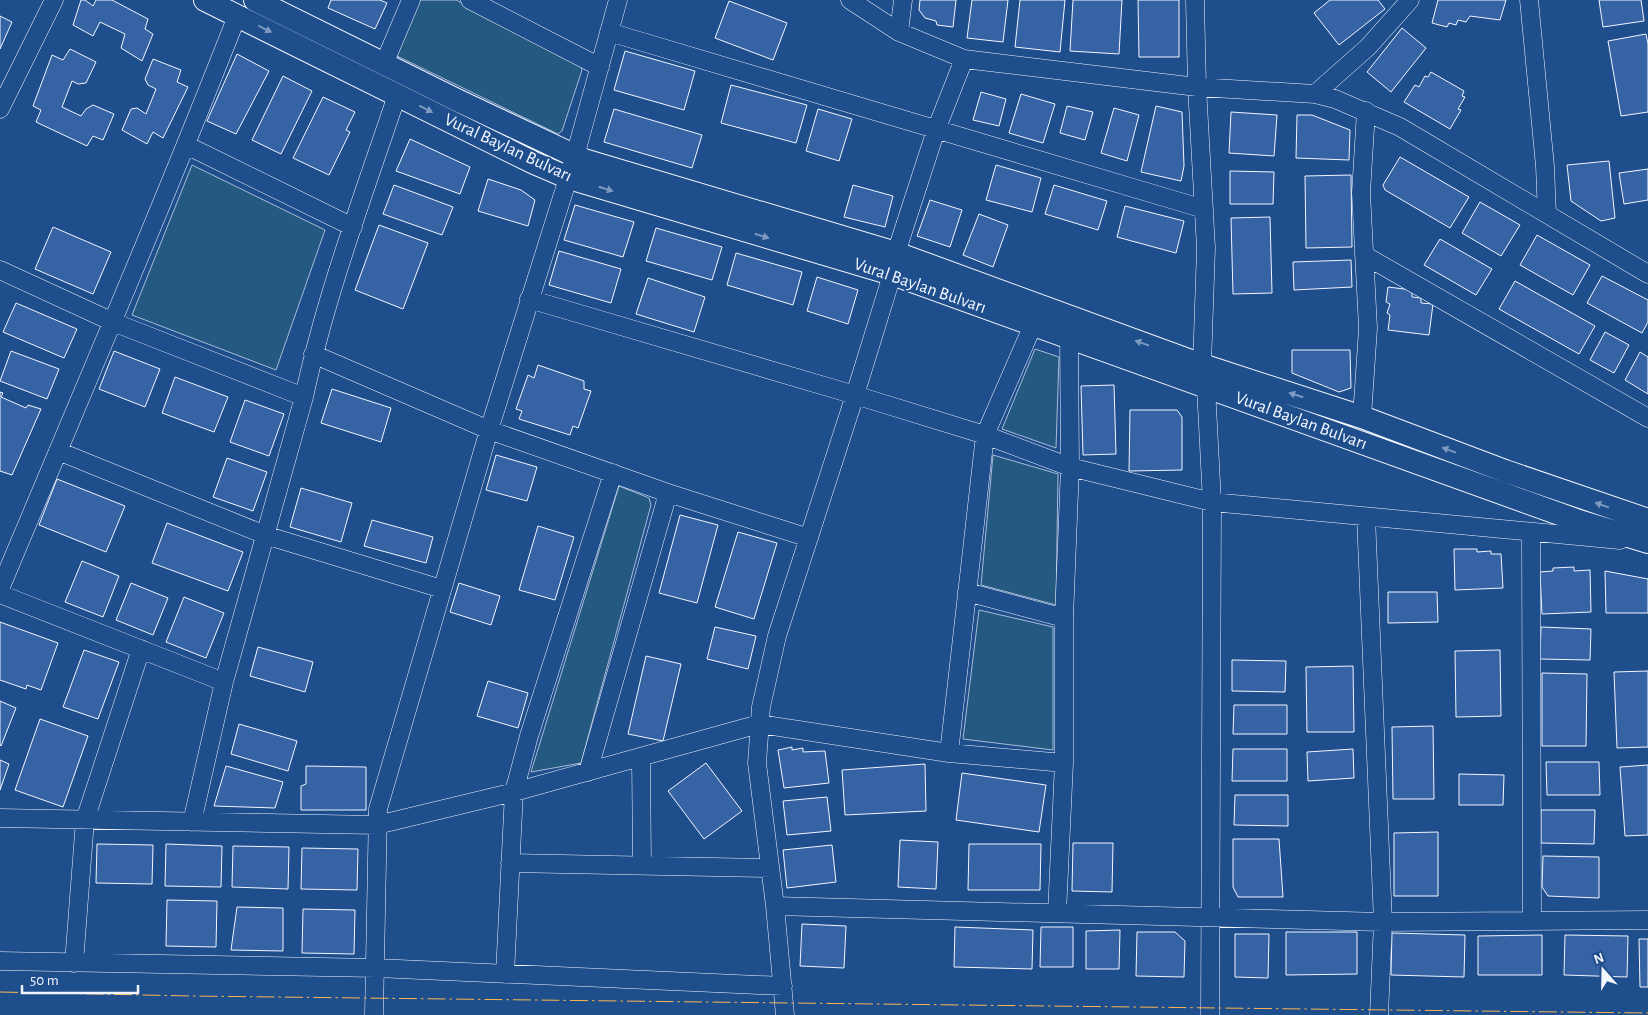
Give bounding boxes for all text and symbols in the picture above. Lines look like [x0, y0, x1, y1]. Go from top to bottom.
one-way arrow [257, 25, 272, 33]
one-way arrow [419, 105, 433, 113]
street label: Vural Baylan Bulvarı [441, 111, 575, 185]
one-way arrow [599, 185, 614, 193]
one-way arrow [754, 232, 769, 240]
street label: Vural Baylan Bulvarı [851, 255, 989, 317]
one-way arrow [1134, 339, 1149, 347]
street label: Vural Baylan Bulvarı [1233, 389, 1369, 453]
one-way arrow [1288, 391, 1303, 399]
one-way arrow [1441, 446, 1456, 454]
one-way arrow [1594, 501, 1609, 509]
north arrow [1578, 945, 1628, 995]
text: N [1592, 950, 1606, 967]
scale bar [22, 962, 139, 994]
text: 50 m [30, 973, 59, 988]

